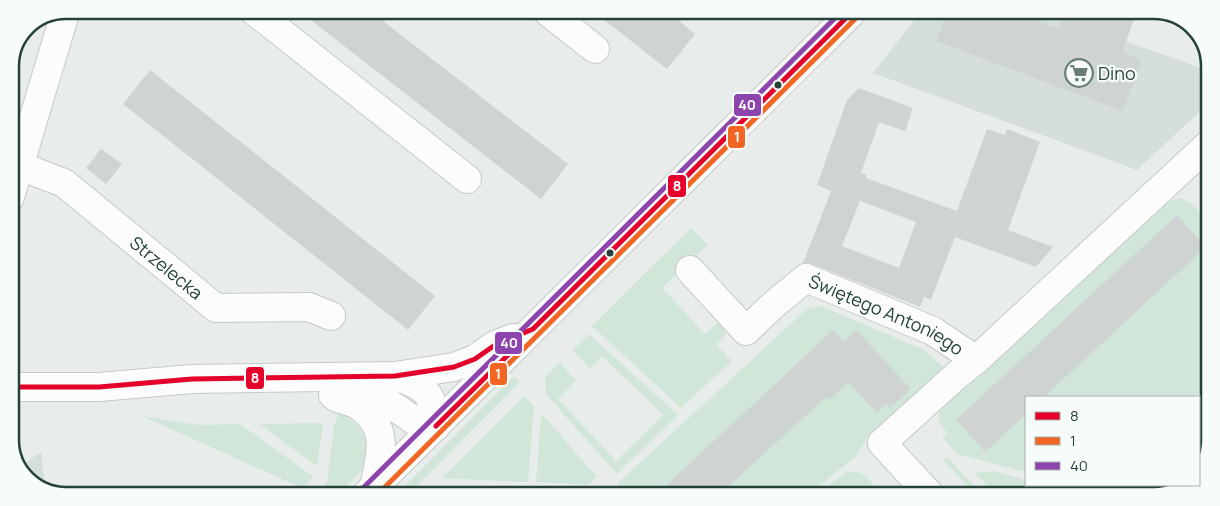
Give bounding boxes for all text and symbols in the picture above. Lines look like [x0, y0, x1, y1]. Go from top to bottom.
supermarket icon: Dino [1064, 58, 1094, 88]
place label: Dino [1098, 61, 1136, 85]
unlabelled marker [773, 80, 783, 90]
line badge: 40 [733, 93, 762, 117]
text: 40 [738, 95, 756, 114]
line badge: 1 [727, 125, 746, 149]
text: 1 [734, 127, 740, 146]
line badge: 8 [667, 174, 687, 198]
text: 8 [673, 176, 681, 195]
street label: Strzelecka [125, 230, 208, 305]
unlabelled marker [605, 248, 615, 258]
street label: Świętego Antoniego [805, 268, 968, 360]
line badge: 40 [494, 331, 523, 355]
text: 40 [500, 333, 518, 352]
line badge: 1 [489, 362, 508, 386]
text: 1 [495, 364, 501, 383]
line badge: 8 [245, 366, 265, 390]
text: 8 [251, 368, 259, 387]
legend [1025, 396, 1200, 486]
text: 8 [1070, 405, 1079, 426]
text: 1 [1070, 430, 1076, 451]
text: 40 [1070, 455, 1088, 476]

